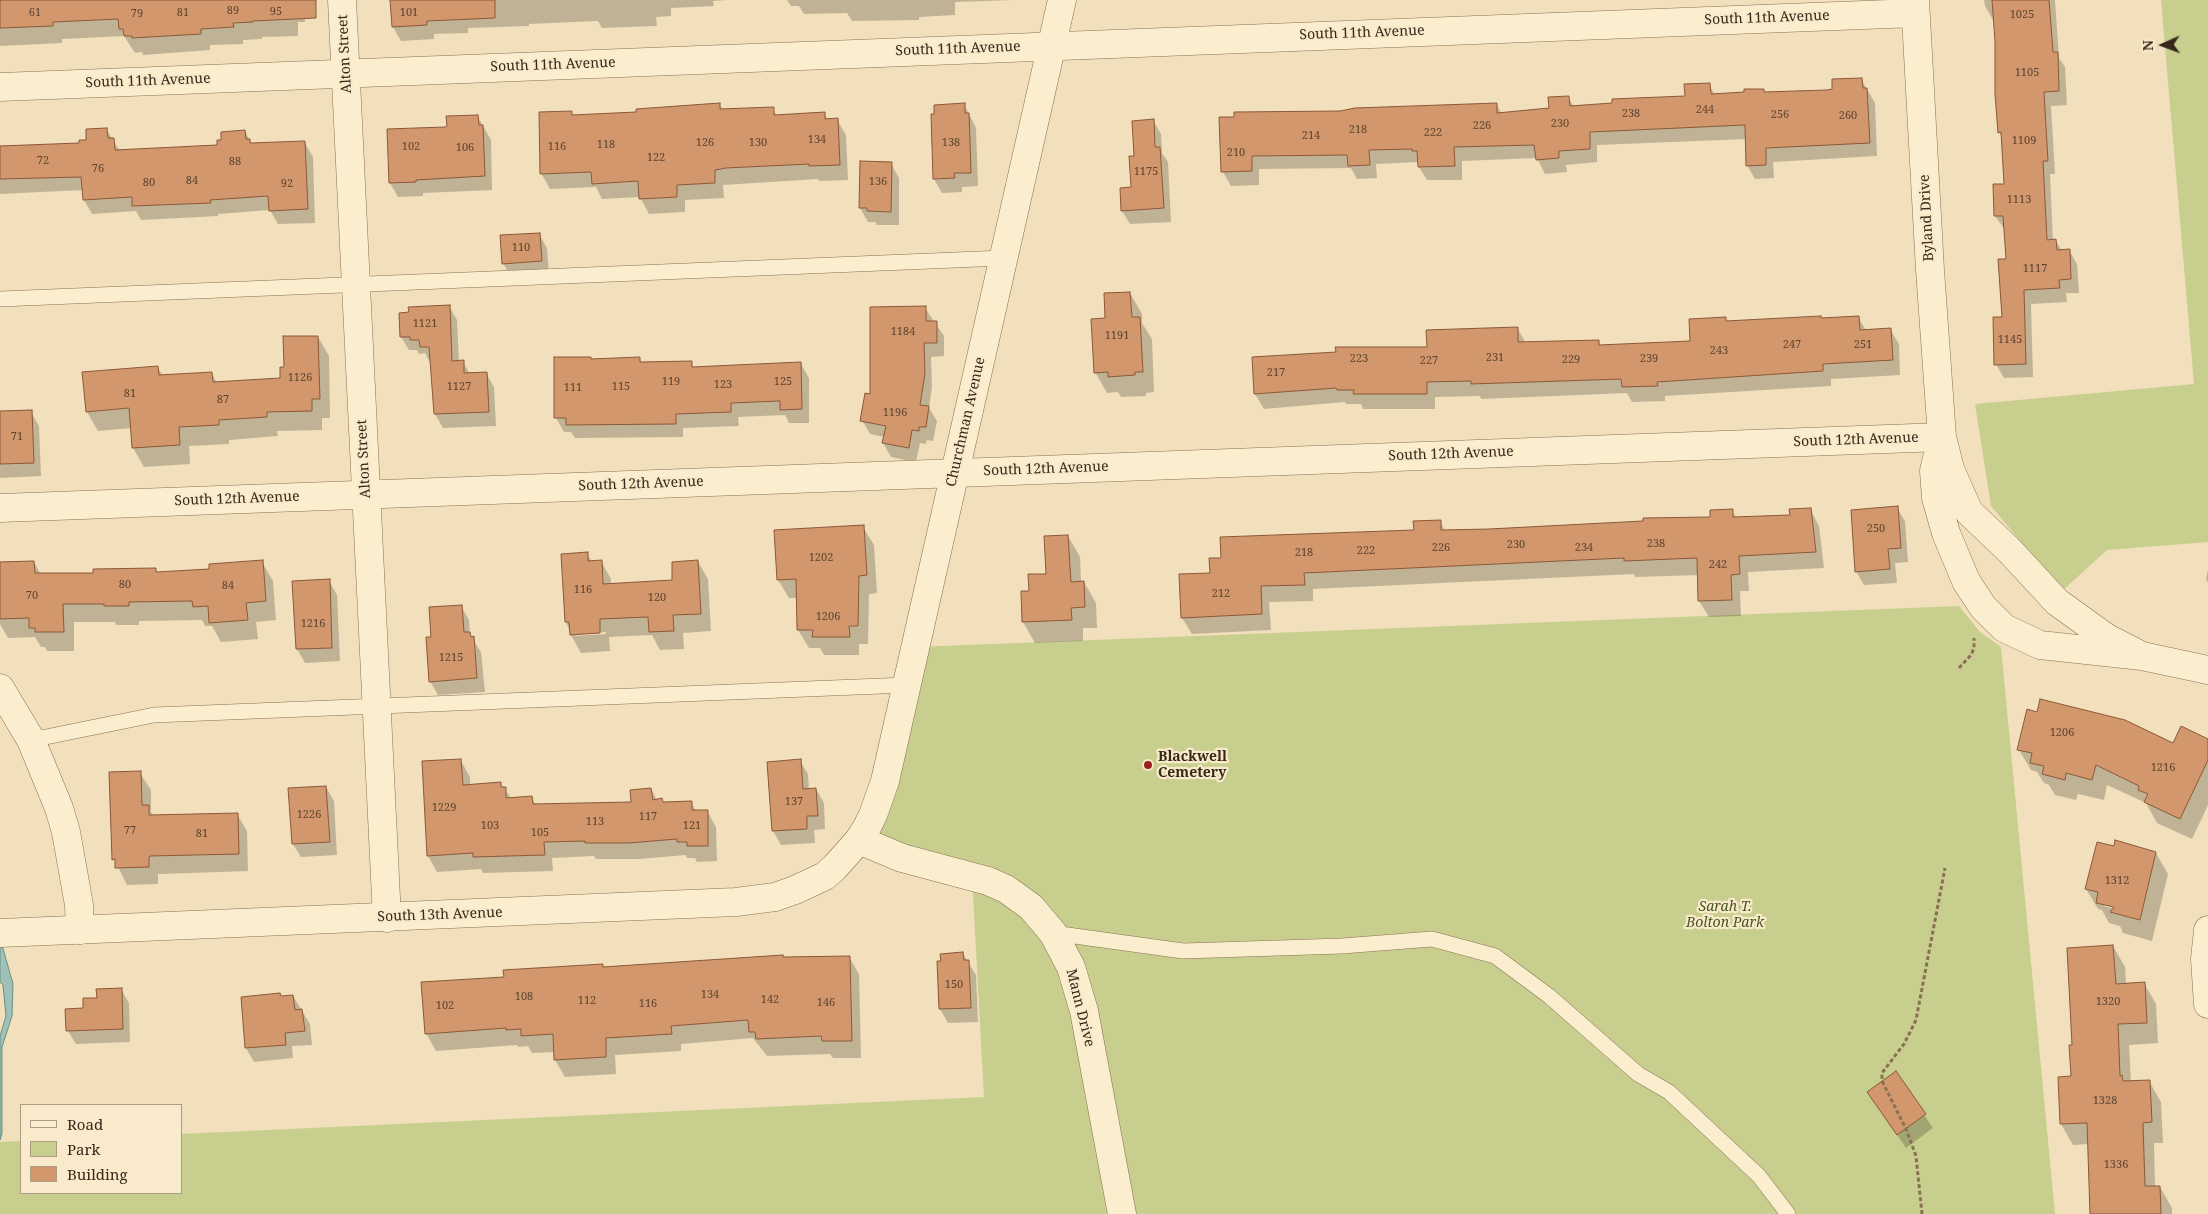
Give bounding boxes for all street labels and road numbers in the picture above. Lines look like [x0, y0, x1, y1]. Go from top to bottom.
street label: South 11th Avenue [1704, 7, 1830, 29]
street label: Alton Street [335, 14, 355, 94]
street label: South 11th Avenue [1299, 22, 1425, 44]
street label: South 11th Avenue [895, 38, 1021, 60]
street label: South 11th Avenue [490, 54, 616, 76]
street label: South 11th Avenue [85, 70, 211, 92]
street label: Byland Drive [1916, 174, 1938, 262]
street label: Churchman Avenue [943, 356, 989, 488]
street label: Alton Street [354, 419, 374, 499]
street label: South 12th Avenue [1793, 429, 1919, 451]
street label: South 12th Avenue [1388, 443, 1514, 465]
street label: South 12th Avenue [983, 458, 1109, 480]
street label: South 12th Avenue [578, 473, 704, 495]
street label: South 12th Avenue [174, 488, 300, 510]
street label: South 13th Avenue [377, 904, 503, 926]
street label: Mann Drive [1062, 967, 1098, 1049]

